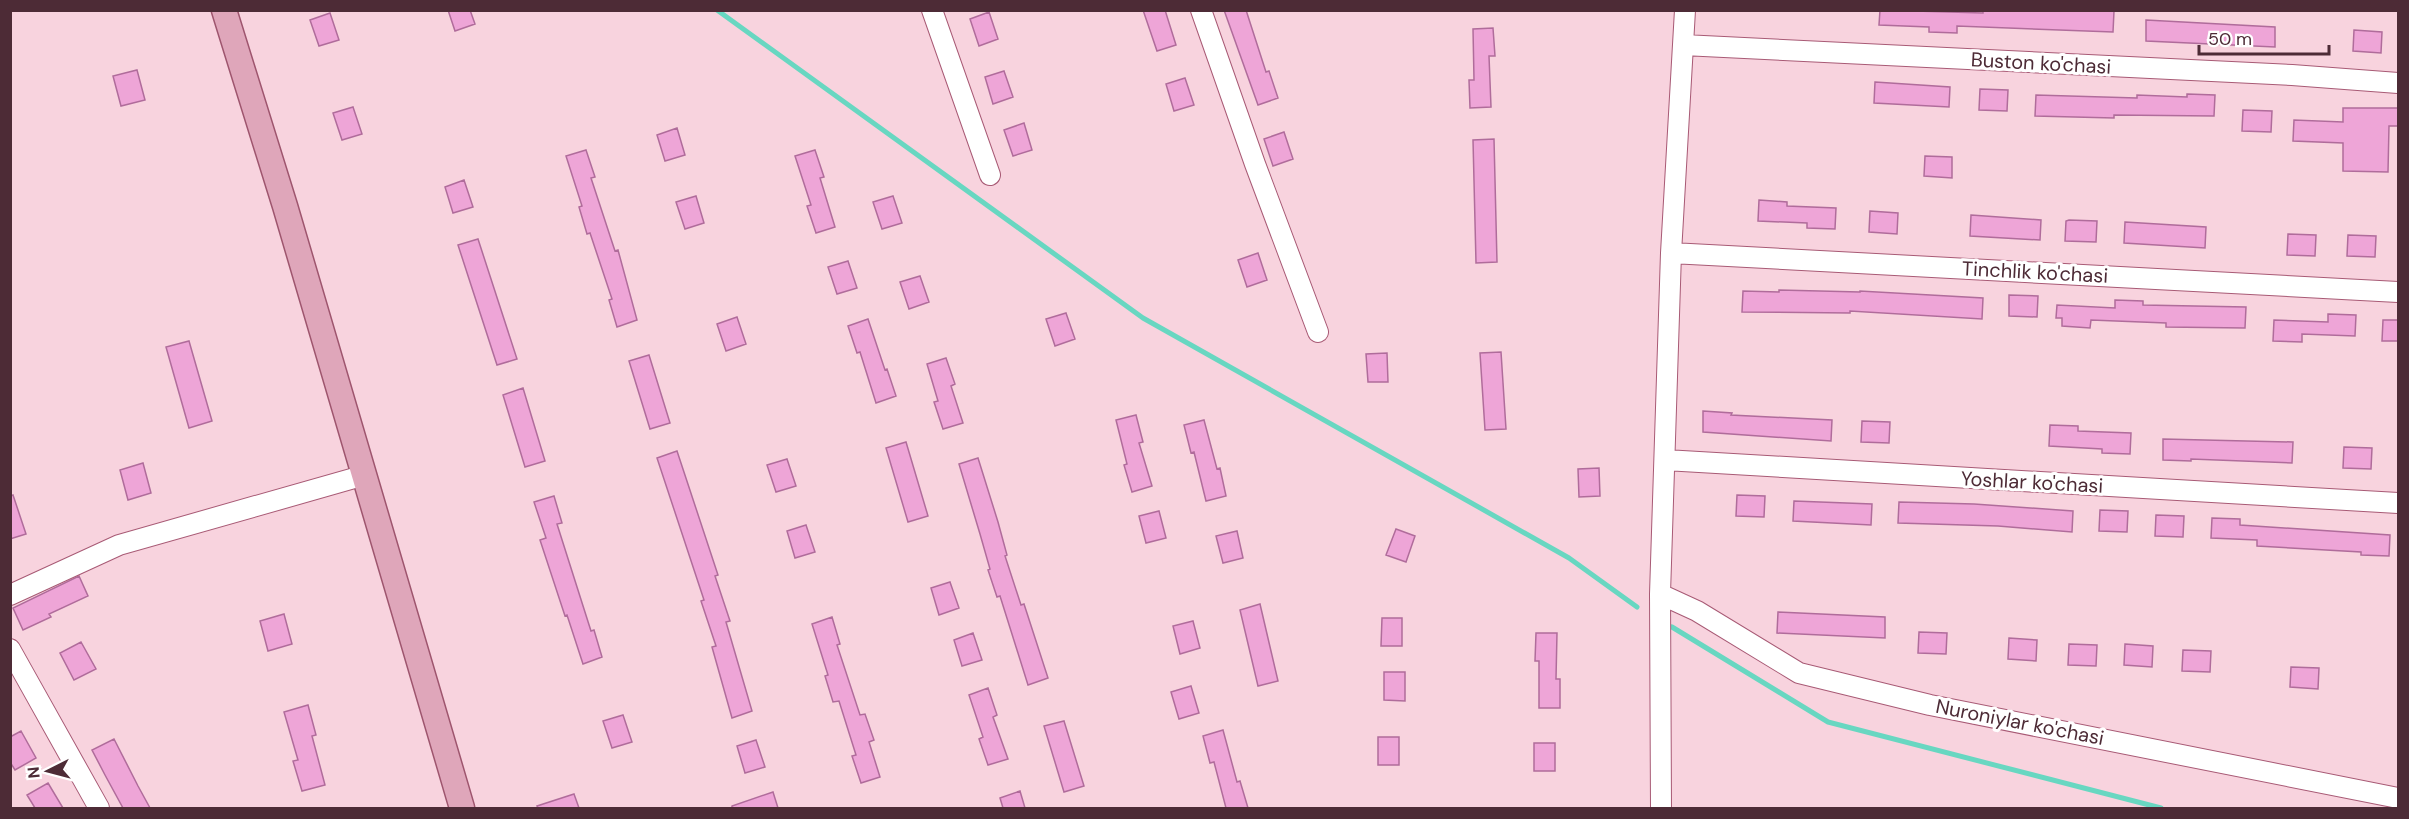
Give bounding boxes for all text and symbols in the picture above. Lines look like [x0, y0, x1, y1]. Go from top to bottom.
scale bar [2199, 18, 2330, 56]
text: 50 m [2208, 27, 2252, 51]
street label: Buston ko'chasi [1970, 46, 2112, 80]
street label: Tinchlik ko'chasi [1961, 255, 2109, 289]
street label: Yoshlar ko'chasi [1960, 465, 2104, 499]
street label: Nuroniylar ko'chasi [1934, 693, 2106, 751]
north arrow [18, 741, 78, 801]
text: N [23, 766, 45, 779]

